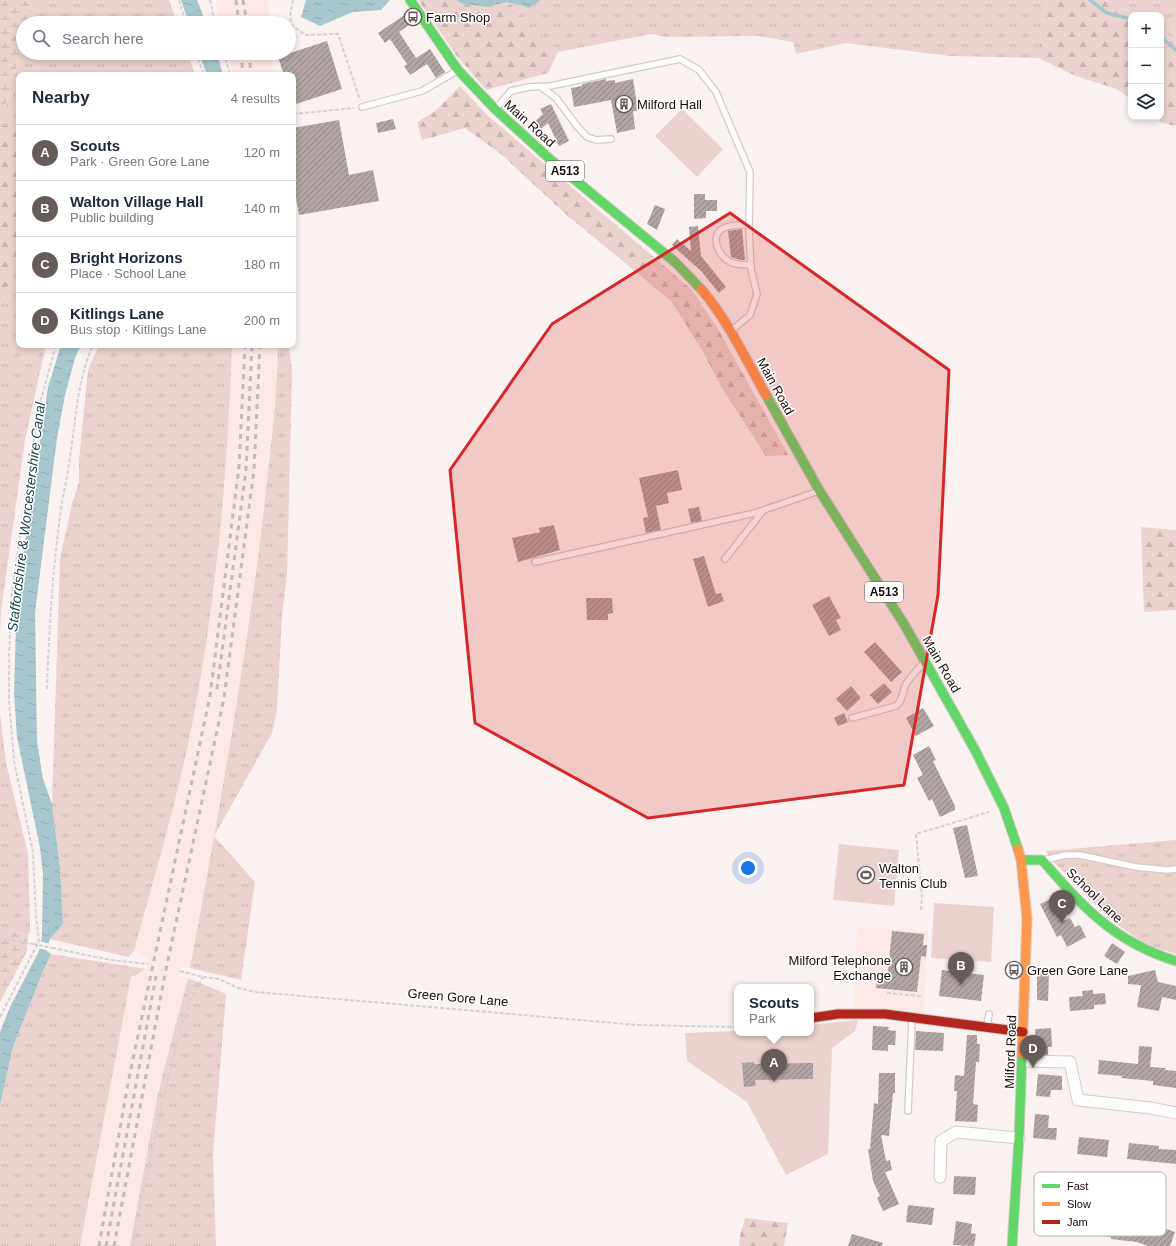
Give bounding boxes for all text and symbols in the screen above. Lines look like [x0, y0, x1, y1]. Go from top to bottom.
bus stop icon: Farm Shop [403, 7, 423, 27]
place label: Farm Shop [426, 10, 490, 25]
map controls [1128, 12, 1164, 120]
button: + [1128, 12, 1164, 48]
search box [16, 16, 296, 60]
icon: search [30, 27, 52, 49]
text: Search here [62, 30, 144, 47]
button: − [1128, 48, 1164, 84]
button: layers [1128, 84, 1164, 120]
text: Nearby [32, 88, 90, 107]
text: 4 results [231, 91, 280, 106]
building icon: Milford Hall [614, 94, 634, 114]
street label: Main Road [501, 97, 558, 150]
place label: Milford Hall [637, 97, 702, 112]
text: Scouts [70, 137, 120, 154]
text: A [40, 145, 50, 160]
text: 120 m [244, 145, 280, 160]
text: Park · Green Gore Lane [70, 154, 209, 169]
road number: A513 [546, 161, 584, 181]
text: Walton Village Hall [70, 193, 203, 210]
text: B [40, 201, 50, 216]
text: 140 m [244, 201, 280, 216]
text: Public building [70, 210, 154, 225]
text: Bright Horizons [70, 249, 183, 266]
text: C [40, 257, 50, 272]
text: 180 m [244, 257, 280, 272]
text: Place · School Lane [70, 266, 186, 281]
text: Kitlings Lane [70, 305, 164, 322]
text: D [40, 313, 50, 328]
text: 200 m [244, 313, 280, 328]
text: Bus stop · Kitlings Lane [70, 322, 207, 337]
street label: Main Road [754, 355, 797, 417]
water label: Staffordshire & Worcestershire Canal [4, 400, 48, 633]
road number: A513 [865, 582, 903, 602]
street label: Main Road [919, 633, 964, 695]
your location [738, 858, 758, 878]
place label: Walton Tennis Club [879, 861, 947, 891]
sports icon: Walton Tennis Club [856, 865, 876, 885]
street label: School Lane [1063, 865, 1126, 926]
pin: C [1049, 890, 1075, 923]
pin: B [948, 952, 974, 985]
place label: Milford Telephone Exchange [789, 953, 891, 983]
building icon: Milford Telephone Exchange [894, 957, 914, 977]
bus stop icon: Green Gore Lane [1004, 960, 1024, 980]
place label: Green Gore Lane [1027, 963, 1128, 978]
popup [734, 984, 814, 1036]
street label: Green Gore Lane [407, 986, 509, 1009]
text: Scouts [749, 994, 799, 1011]
text: Park [749, 1011, 776, 1026]
street label: Milford Road [1002, 1015, 1019, 1089]
pin: D [1020, 1035, 1046, 1068]
pin: A [761, 1049, 787, 1082]
legend [1034, 1172, 1166, 1236]
text: Fast [1067, 1180, 1088, 1192]
text: Slow [1067, 1198, 1091, 1210]
text: Jam [1067, 1216, 1088, 1228]

